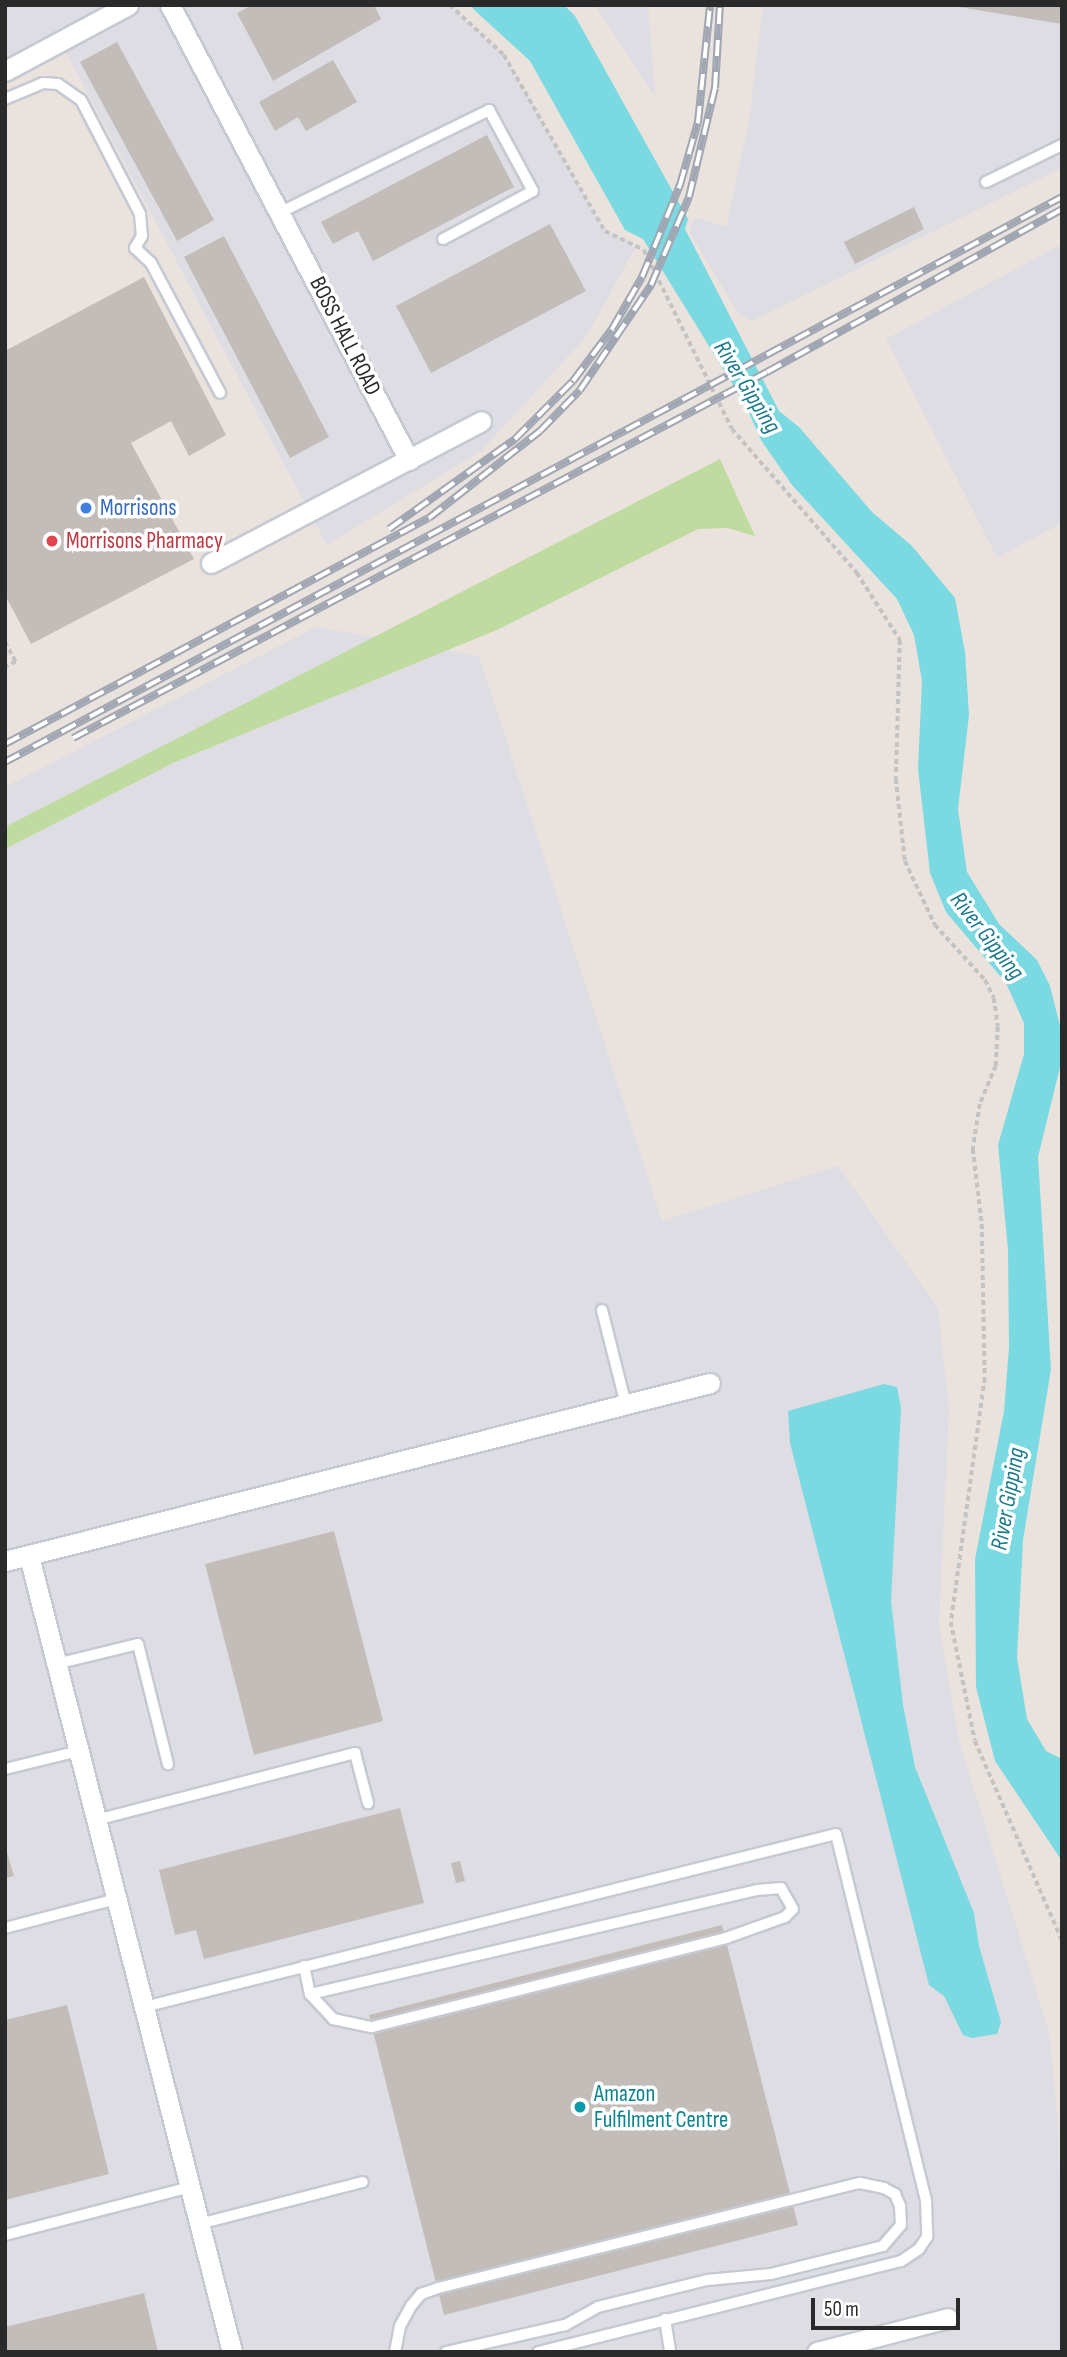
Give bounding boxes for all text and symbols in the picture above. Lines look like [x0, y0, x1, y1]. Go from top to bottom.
street label: BOSS HALL ROAD [303, 272, 387, 400]
water label: River Gipping [707, 335, 787, 439]
place label: Morrisons [100, 494, 177, 522]
marker: Morrisons [78, 500, 94, 516]
place label: Morrisons Pharmacy [66, 527, 223, 555]
marker: Morrisons Pharmacy [44, 533, 60, 549]
water label: River Gipping [944, 886, 1030, 986]
water label: River Gipping [985, 1445, 1031, 1553]
place label: Amazon Fulfilment Centre [594, 2080, 728, 2134]
marker: Amazon Fulfilment Centre [572, 2099, 588, 2115]
scale bar [815, 2284, 964, 2328]
text: 50 m [824, 2297, 859, 2322]

